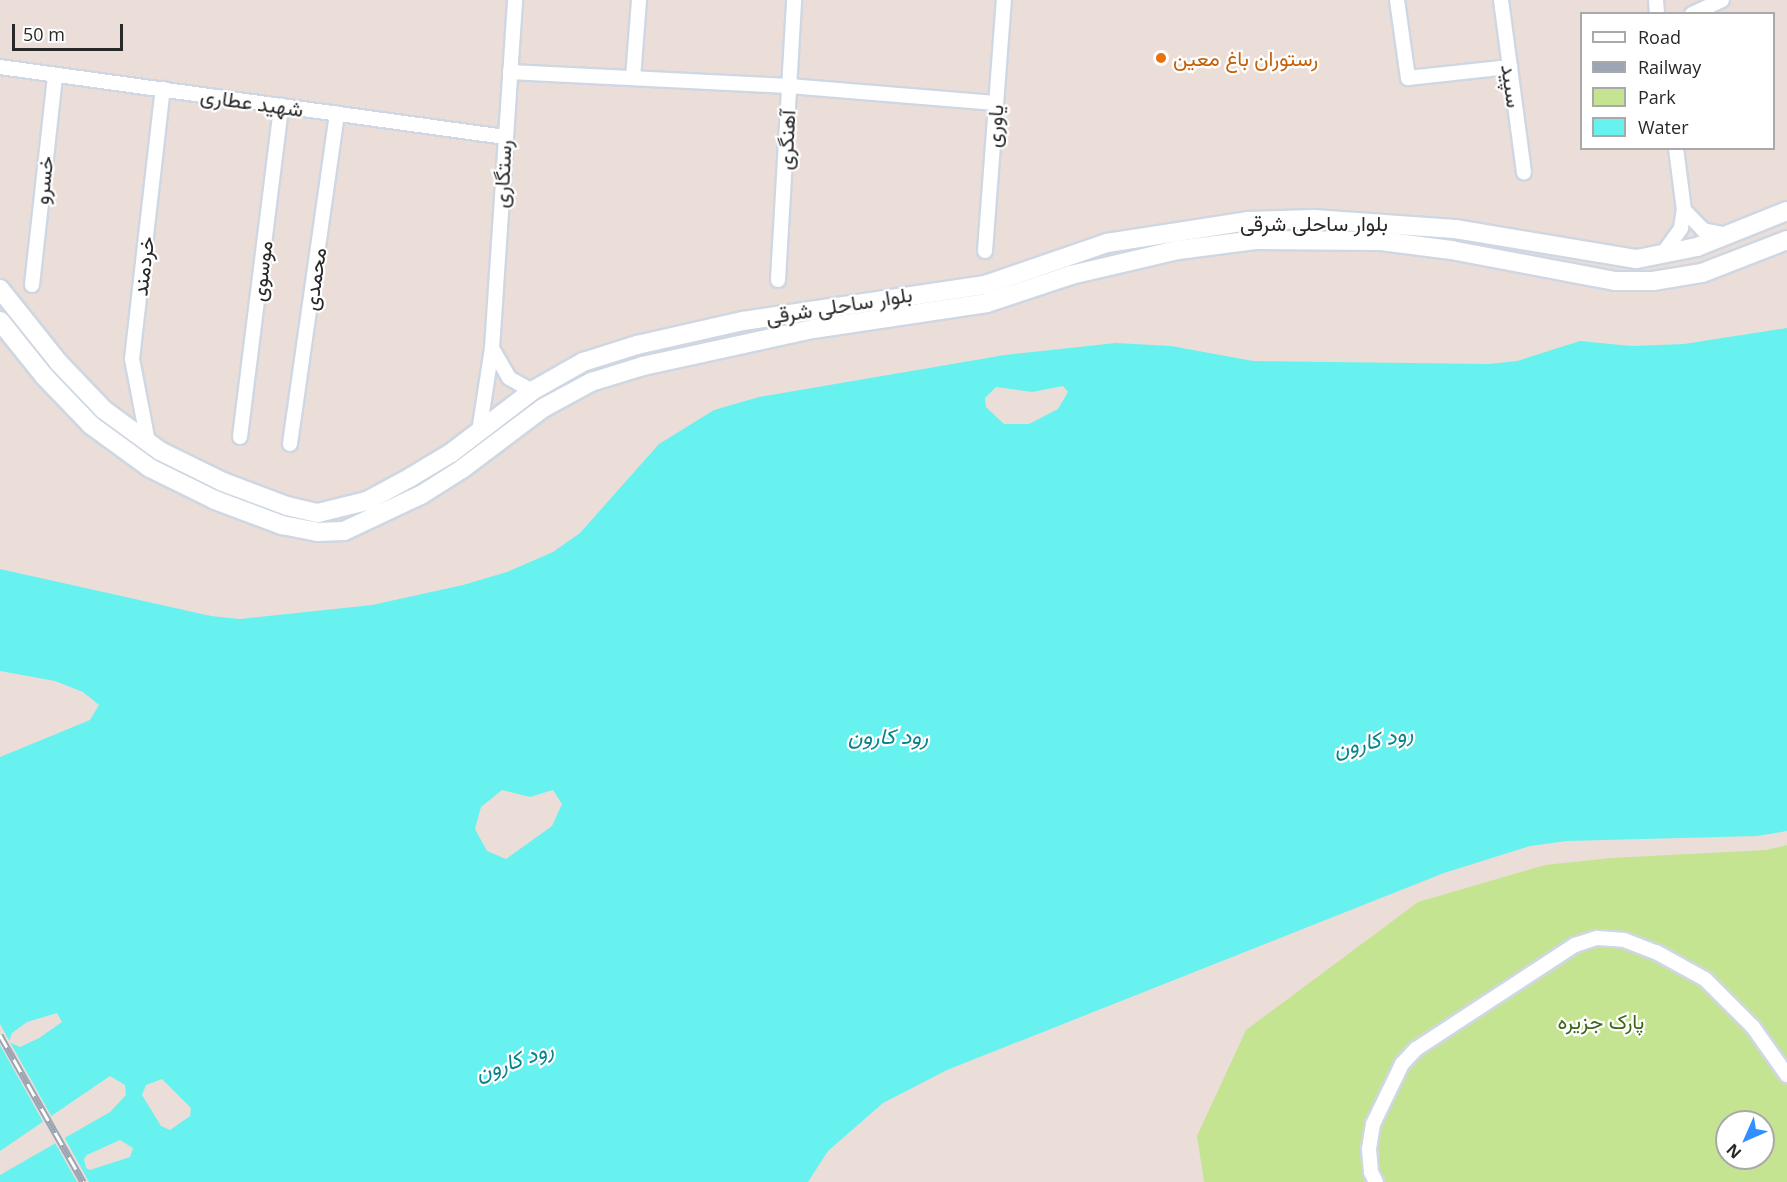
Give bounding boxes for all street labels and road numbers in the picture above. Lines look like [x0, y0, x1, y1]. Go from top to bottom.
street label: سپید [1496, 63, 1528, 109]
street label: شهید عطاری [199, 82, 305, 122]
street label: یاوری [980, 103, 1008, 149]
street label: آهنگری [772, 109, 800, 171]
street label: رستگاری [488, 139, 516, 209]
street label: خسرو [28, 154, 58, 206]
street label: بلوار ساحلی شرقی [1240, 210, 1388, 236]
street label: خردمند [127, 235, 159, 297]
street label: موسوی [245, 239, 277, 303]
street label: محمدی [297, 246, 331, 312]
street label: بلوار ساحلی شرقی [764, 281, 914, 329]

